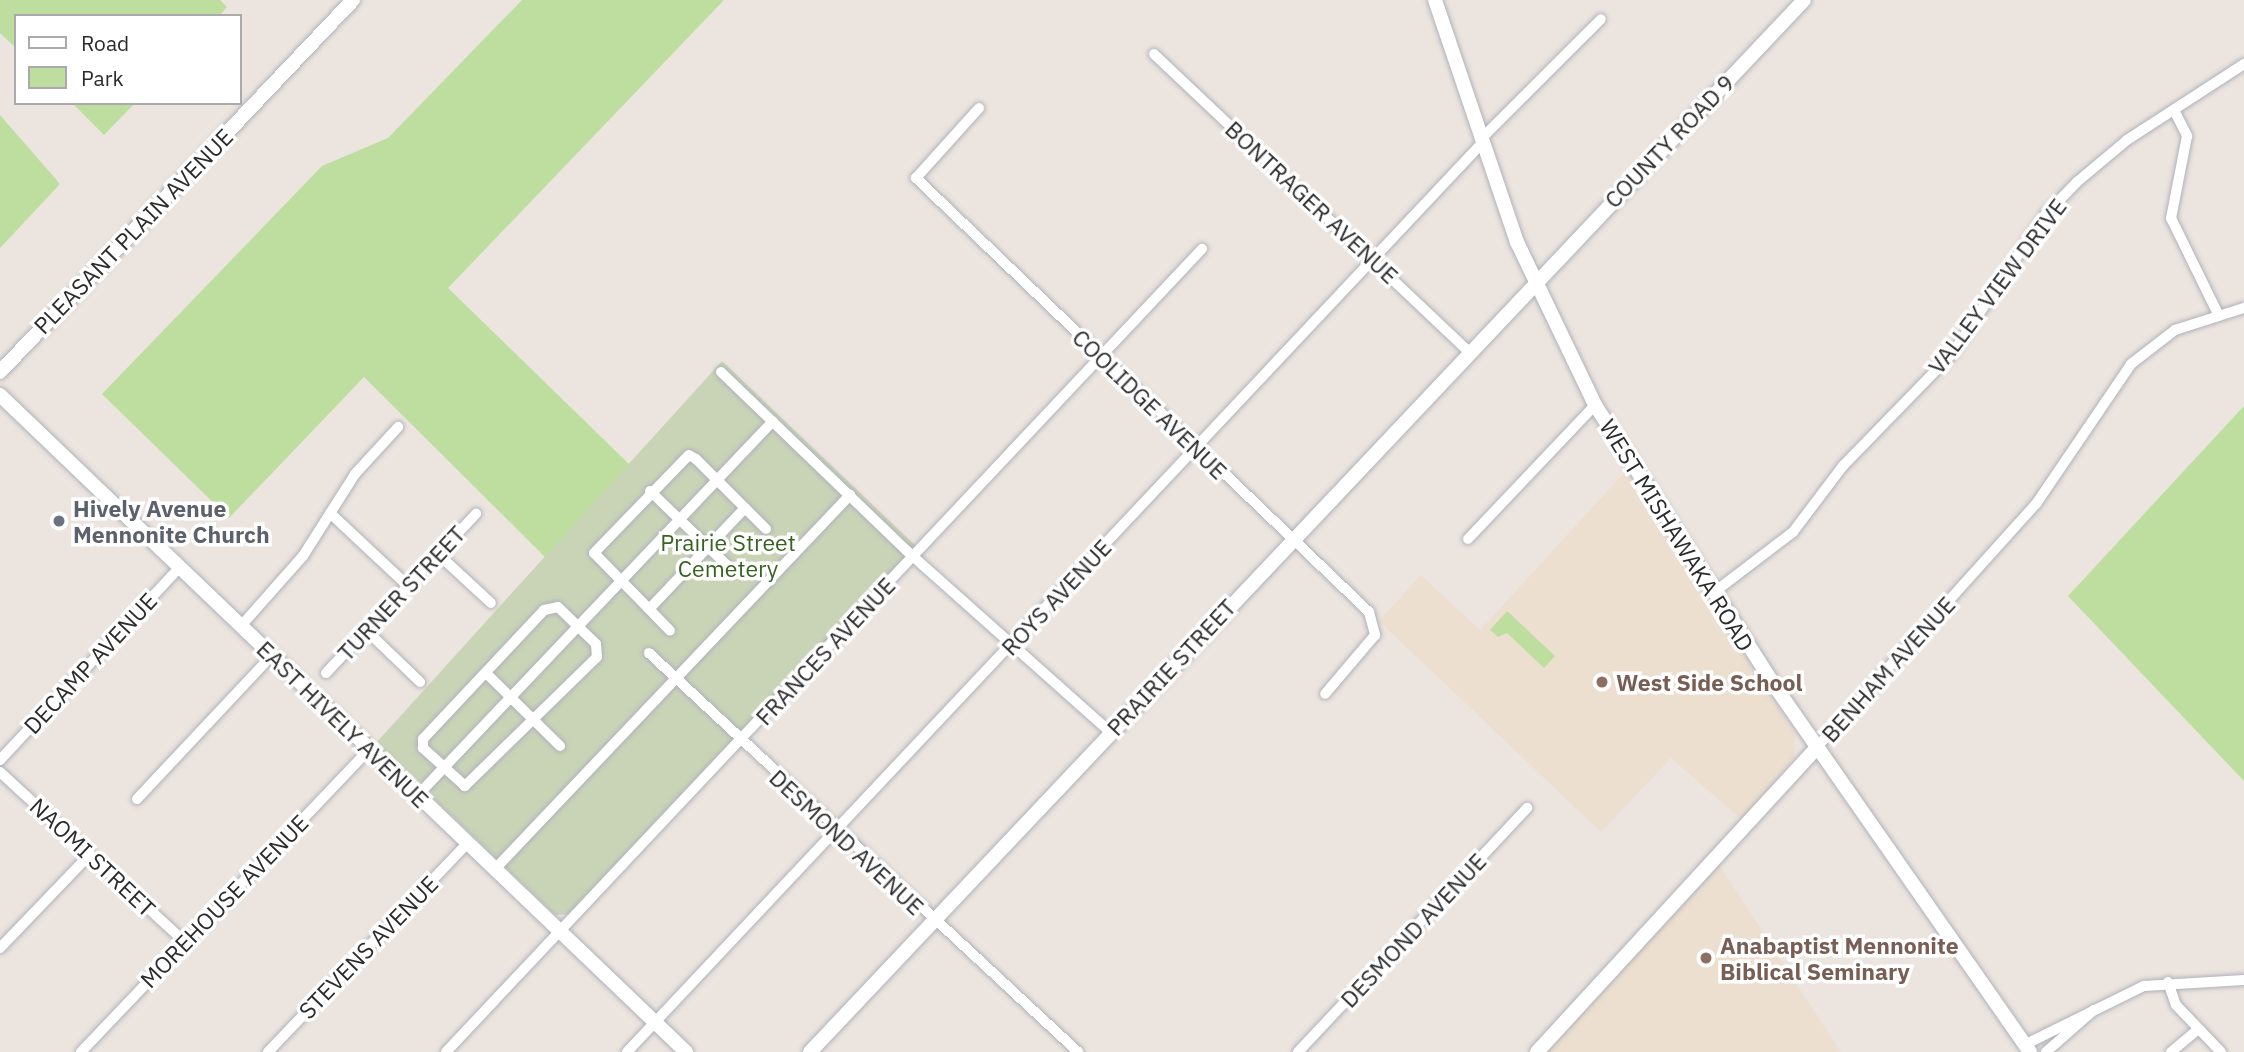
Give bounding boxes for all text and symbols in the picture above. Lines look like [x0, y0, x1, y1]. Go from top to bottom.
legend [14, 14, 242, 105]
text: Road [81, 29, 129, 57]
text: Park [81, 64, 124, 92]
street label: COUNTY ROAD 9 [1599, 69, 1739, 213]
street label: BONTRAGER AVENUE [1220, 115, 1404, 289]
street label: PLEASANT PLAIN AVENUE [28, 123, 238, 339]
street label: VALLEY VIEW DRIVE [1922, 193, 2072, 379]
street label: COOLIDGE AVENUE [1067, 323, 1233, 485]
street label: WEST MISHAWAKA ROAD [1594, 414, 1760, 656]
place label: Hively Avenue Mennonite Church [73, 494, 270, 548]
marker: Hively Avenue Mennonite Church [51, 513, 67, 529]
street label: TURNER STREET [332, 520, 470, 666]
park label: Prairie Street Cemetery [660, 528, 796, 582]
street label: ROYS AVENUE [995, 533, 1117, 661]
street label: FRANCES AVENUE [750, 572, 900, 730]
street label: DECAMP AVENUE [18, 587, 162, 739]
street label: BENHAM AVENUE [1815, 591, 1961, 747]
street label: PRAIRIE STREET [1101, 593, 1241, 741]
street label: EAST HIVELY AVENUE [251, 635, 435, 813]
place label: West Side School [1616, 668, 1803, 696]
marker: West Side School [1594, 674, 1610, 690]
street label: DESMOND AVENUE [764, 763, 930, 921]
street label: NAOMI STREET [25, 792, 161, 922]
street label: MOREHOUSE AVENUE [134, 809, 314, 993]
street label: DESMOND AVENUE [1334, 847, 1492, 1013]
street label: STEVENS AVENUE [293, 870, 443, 1024]
place label: Anabaptist Mennonite Biblical Seminary [1720, 931, 1959, 985]
marker: Anabaptist Mennonite Biblical Seminary [1698, 950, 1714, 966]

